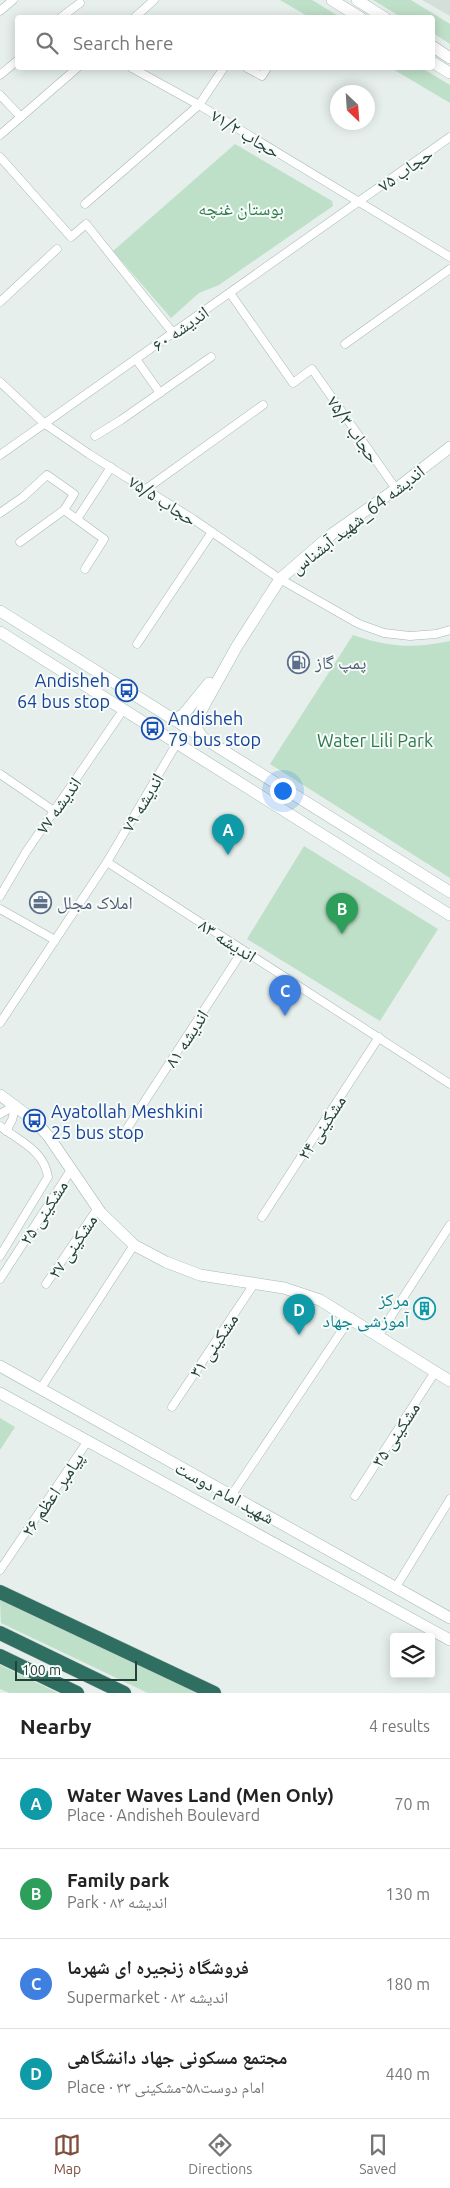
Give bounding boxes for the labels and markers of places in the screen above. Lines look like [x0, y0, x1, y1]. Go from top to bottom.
fuel station icon: پمپ گاز [287, 650, 311, 674]
place label: پمپ گاز [314, 652, 366, 674]
place label: Andisheh 64 bus stop [17, 670, 110, 711]
bus stop icon: Andisheh 64 bus stop [114, 678, 138, 702]
place label: Andisheh 79 bus stop [168, 708, 261, 749]
bus stop icon: Andisheh 79 bus stop [140, 716, 164, 740]
pin: A [212, 814, 244, 855]
office icon: املاک مجلل [29, 890, 53, 914]
place label: املاک مجلل [57, 892, 133, 914]
pin: B [326, 893, 358, 934]
pin: C [269, 975, 301, 1016]
place label: Ayatollah Meshkini 25 bus stop [51, 1101, 203, 1142]
bus stop icon: Ayatollah Meshkini 25 bus stop [23, 1109, 47, 1133]
place label: مرکز آموزشی جهاد [322, 1289, 409, 1332]
pin: D [283, 1294, 315, 1335]
building icon: مرکز آموزشی جهاد [413, 1297, 437, 1321]

